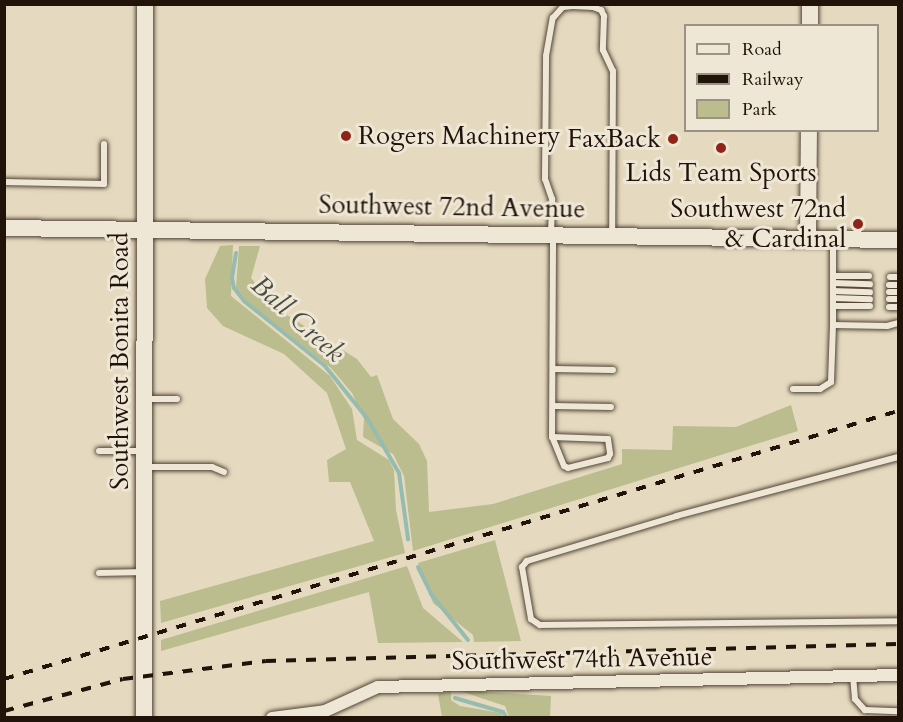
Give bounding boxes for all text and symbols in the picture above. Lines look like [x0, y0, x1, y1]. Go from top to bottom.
legend [684, 24, 879, 132]
text: Road [742, 37, 782, 62]
text: Railway [742, 67, 804, 92]
text: Park [742, 97, 777, 122]
place label: Rogers Machinery [358, 120, 561, 152]
place label: FaxBack [567, 123, 661, 155]
marker: Rogers Machinery [339, 129, 353, 143]
marker: FaxBack [666, 132, 680, 146]
marker: Lids Team Sports [714, 141, 728, 155]
place label: Lids Team Sports [626, 157, 816, 189]
street label: Southwest 72nd Avenue [318, 189, 586, 225]
place label: Southwest 72nd & Cardinal [670, 193, 846, 255]
marker: Southwest 72nd & Cardinal [851, 217, 865, 231]
street label: Southwest Bonita Road [104, 232, 136, 490]
water label: Ball Creek [245, 269, 351, 369]
street label: Southwest 74th Avenue [451, 641, 713, 677]

